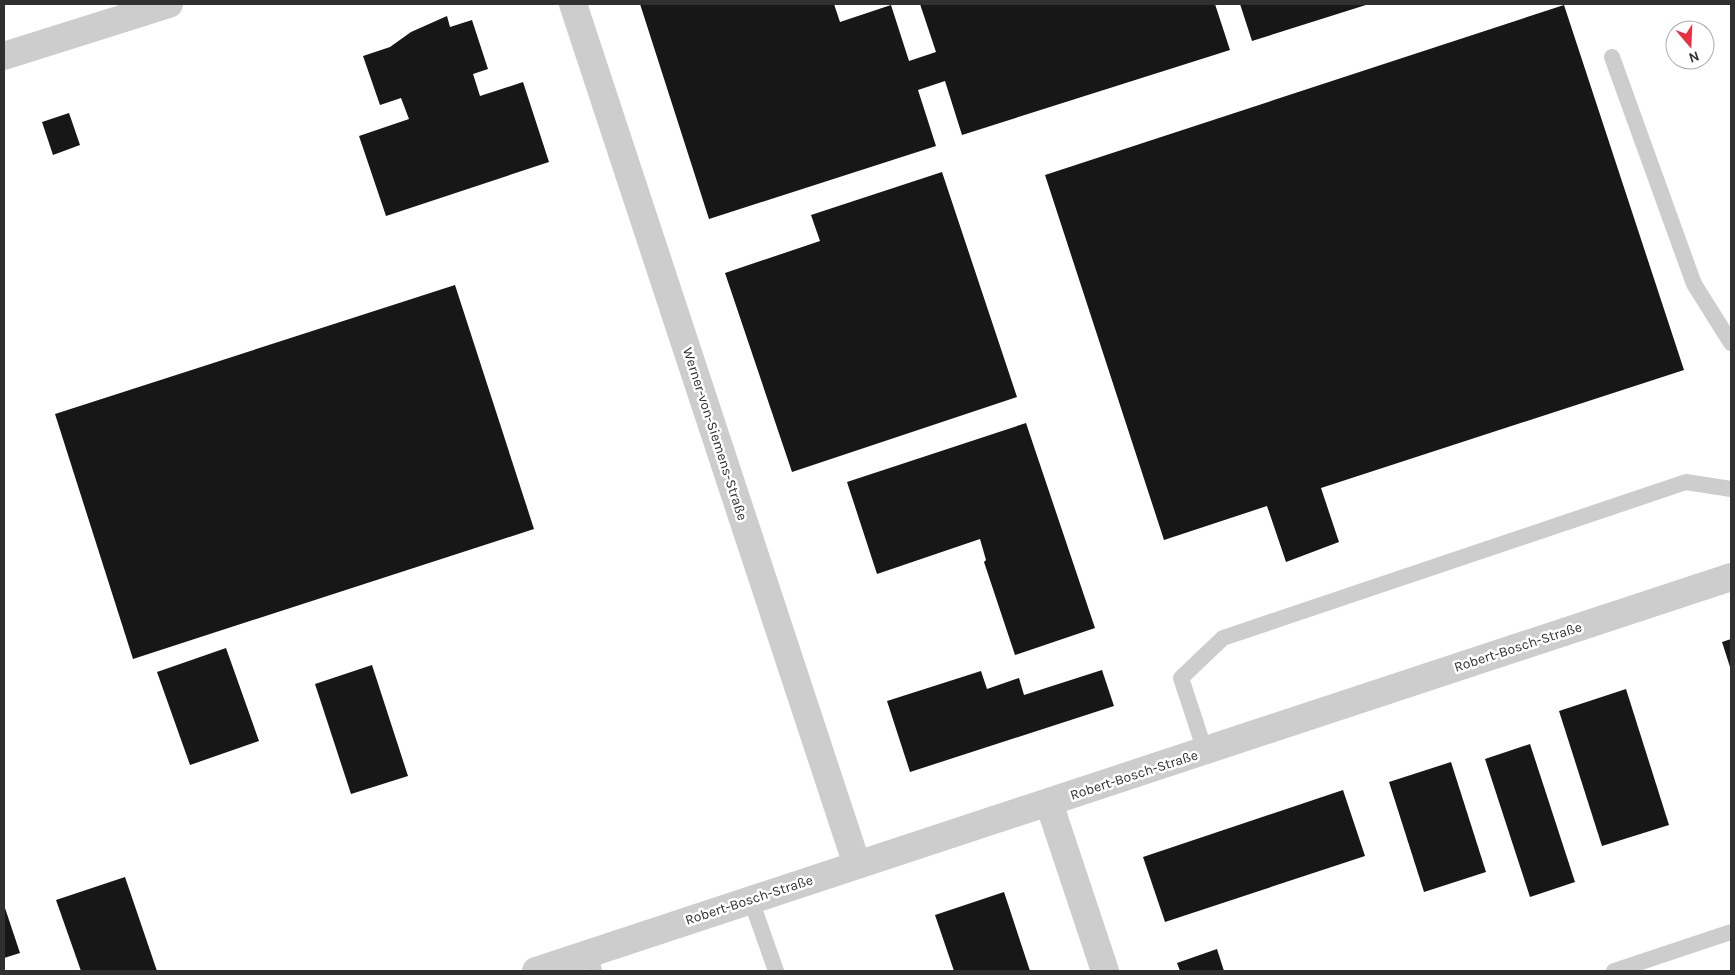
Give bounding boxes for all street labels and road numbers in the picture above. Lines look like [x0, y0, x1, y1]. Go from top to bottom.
street label: Werner-von-Siemens-Straße [679, 345, 751, 523]
street label: Robert-Bosch-Straße [1452, 618, 1584, 676]
street label: Robert-Bosch-Straße [1068, 746, 1200, 804]
street label: Robert-Bosch-Straße [683, 871, 815, 929]

